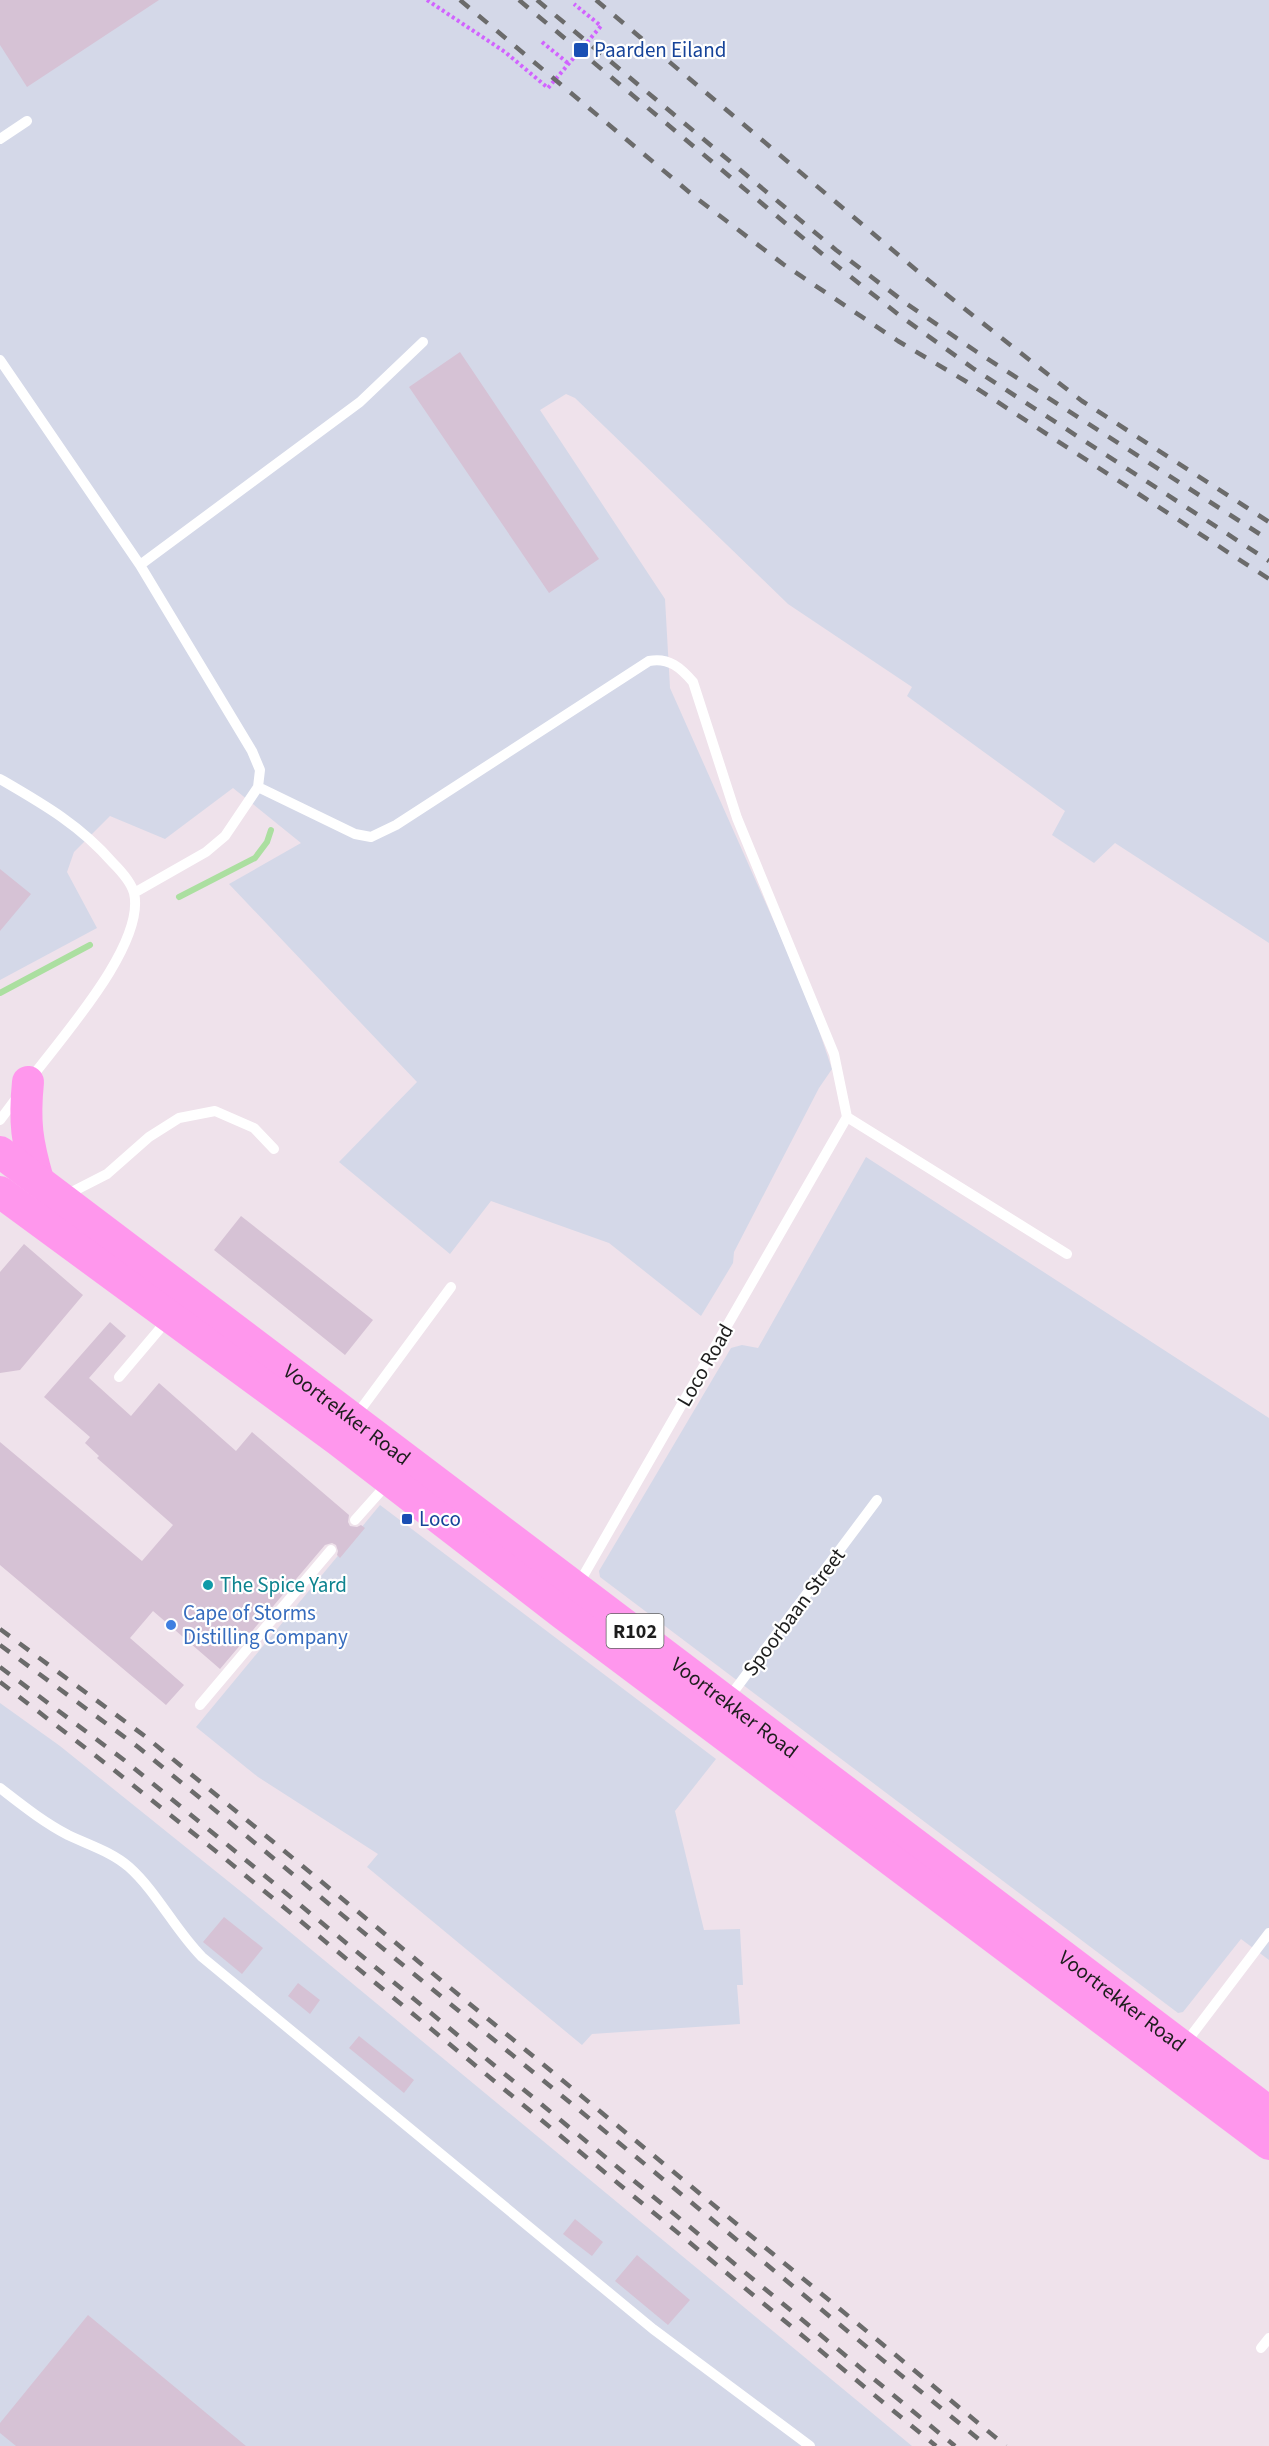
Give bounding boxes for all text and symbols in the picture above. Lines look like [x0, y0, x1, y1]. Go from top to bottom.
place label: Paarden Eiland [594, 35, 726, 65]
marker: Paarden Eiland [572, 41, 590, 59]
street label: Loco Road [669, 1318, 741, 1412]
street label: Voortrekker Road [277, 1356, 417, 1472]
place label: Loco [419, 1504, 461, 1534]
marker: Loco [400, 1512, 414, 1526]
street label: Spoorbaan Street [736, 1542, 852, 1682]
place label: The Spice Yard [220, 1570, 347, 1600]
marker: The Spice Yard [201, 1578, 215, 1592]
place label: Cape of Storms Distilling Company [183, 1598, 348, 1652]
road number: R102 [606, 1614, 664, 1648]
marker: Cape of Storms Distilling Company [164, 1618, 178, 1632]
street label: Voortrekker Road [665, 1650, 804, 1766]
street label: Voortrekker Road [1052, 1943, 1192, 2059]

